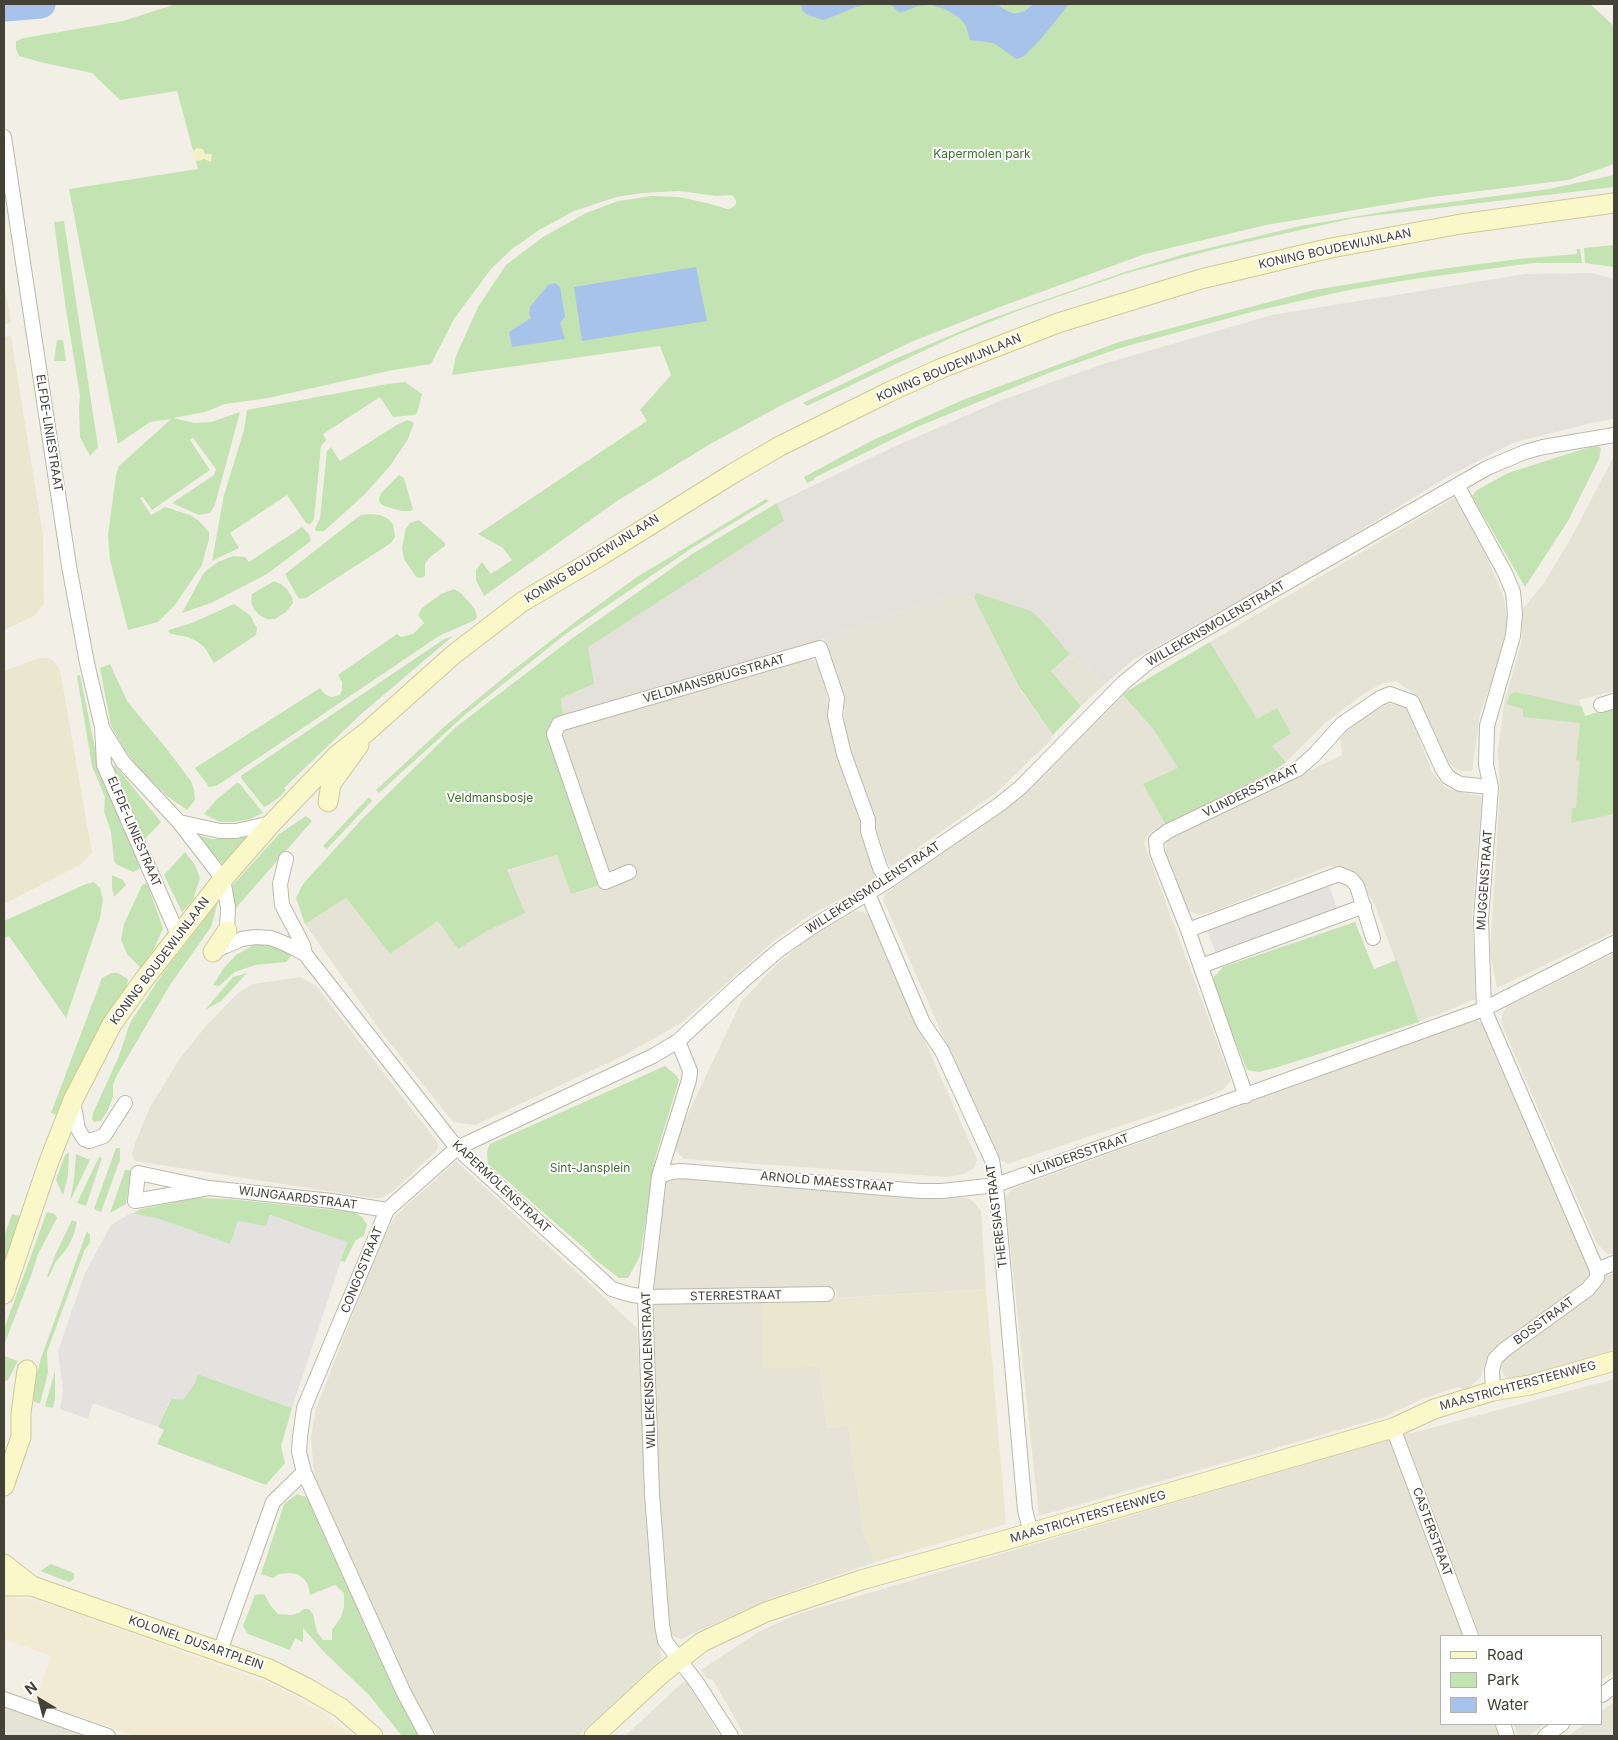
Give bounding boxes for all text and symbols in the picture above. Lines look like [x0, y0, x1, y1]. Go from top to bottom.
park label: Kapermolen park [933, 147, 1031, 161]
street label: KONING BOUDEWIJNLAAN [1257, 226, 1413, 272]
street label: KONING BOUDEWIJNLAAN [874, 331, 1024, 405]
street label: ELFDE-LINIESTRAAT [33, 373, 65, 493]
street label: KONING BOUDEWIJNLAAN [522, 512, 662, 606]
street label: WILLEKENSMOLENSTRAAT [1144, 578, 1288, 670]
street label: VELDMANSBRUGSTRAAT [641, 652, 787, 706]
street label: VLINDERSSTRAAT [1201, 761, 1301, 821]
street label: ELFDE-LINIESTRAAT [104, 775, 164, 889]
park label: Veldmansbosje [447, 791, 533, 805]
street label: MUGGENSTRAAT [1474, 829, 1496, 931]
street label: WILLEKENSMOLENSTRAAT [803, 839, 943, 937]
street label: KONING BOUDEWIJNLAAN [107, 894, 213, 1028]
street label: VLINDERSSTRAAT [1027, 1131, 1131, 1179]
street label: KAPERMOLENSTRAAT [449, 1138, 553, 1236]
park label: Sint-Jansplein [550, 1161, 630, 1175]
street label: THERESIASTRAAT [983, 1163, 1011, 1269]
street label: ARNOLD MAESSTRAAT [760, 1169, 894, 1195]
street label: WIJNGAARDSTRAAT [238, 1184, 358, 1212]
street label: CONGOSTRAAT [338, 1225, 386, 1315]
street label: STERRESTRAAT [690, 1288, 782, 1304]
street label: WILLEKENSMOLENSTRAAT [639, 1291, 659, 1449]
street label: BOSSTRAAT [1511, 1294, 1577, 1348]
street label: MAASTRICHTERSTEENWEG [1438, 1358, 1598, 1414]
street label: CASTERSTRAAT [1409, 1485, 1455, 1579]
street label: MAASTRICHTERSTEENWEG [1009, 1488, 1167, 1546]
street label: KOLONEL DUSARTPLEIN [127, 1613, 265, 1673]
legend [1440, 1635, 1603, 1725]
text: Road [1487, 1645, 1523, 1664]
text: Park [1487, 1670, 1519, 1689]
north arrow [15, 1675, 65, 1725]
text: N [21, 1678, 40, 1698]
text: Water [1487, 1695, 1529, 1714]

